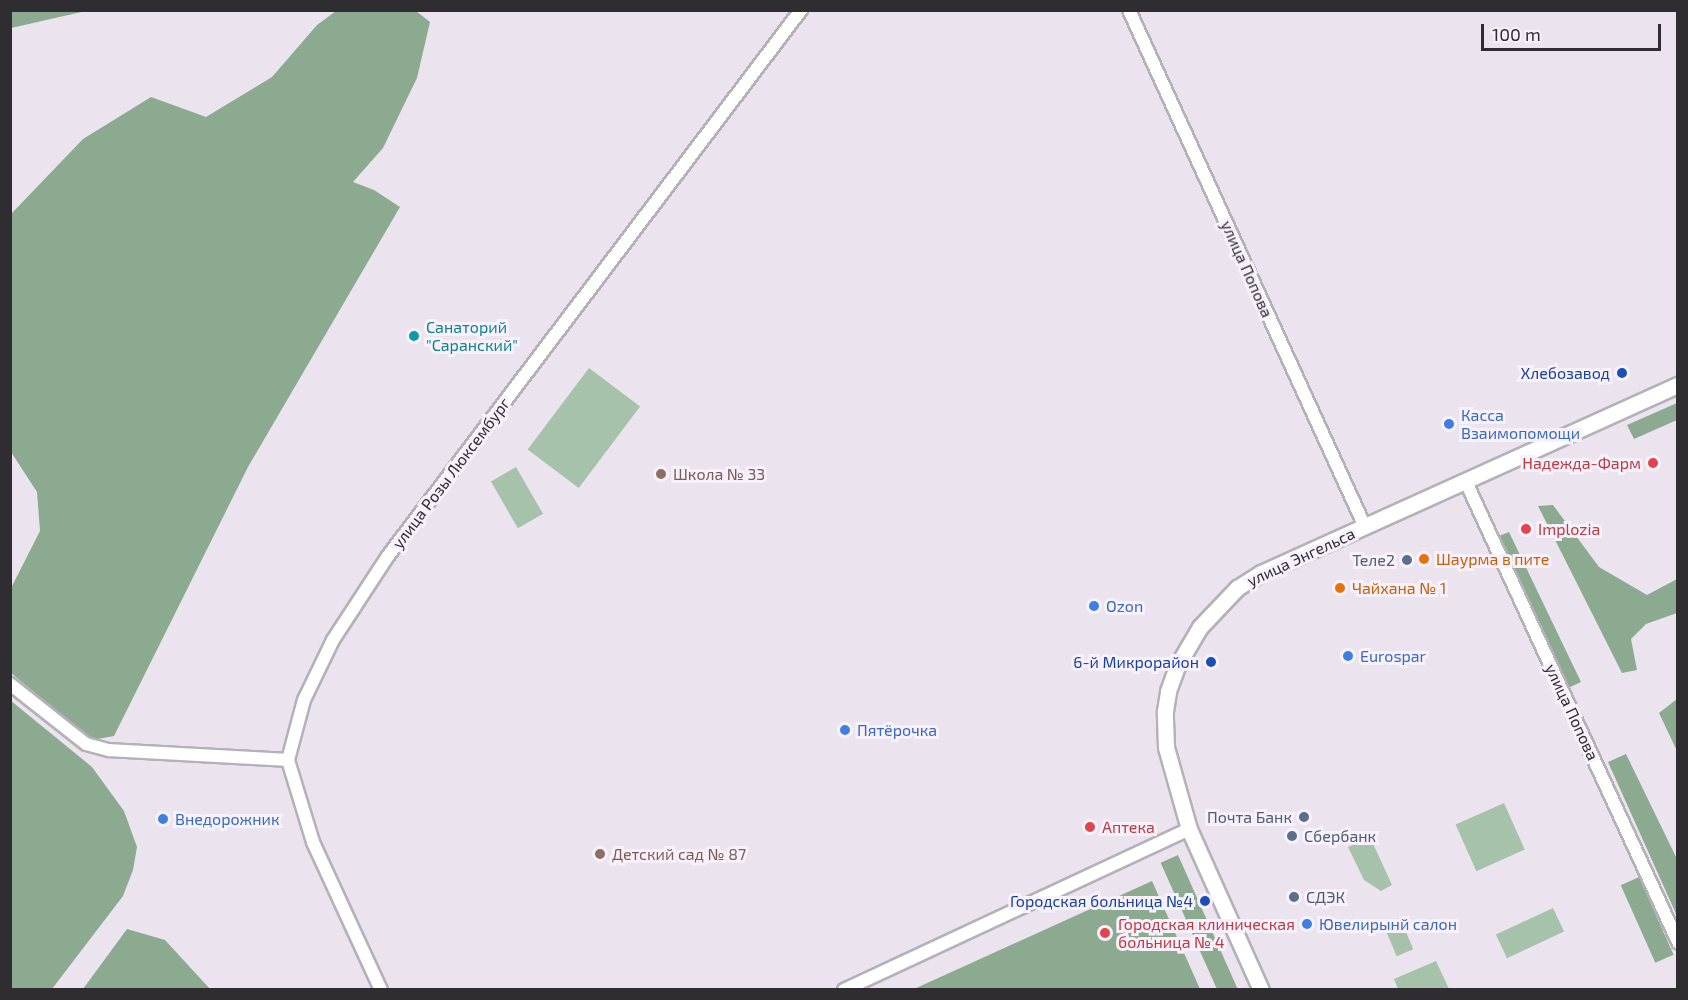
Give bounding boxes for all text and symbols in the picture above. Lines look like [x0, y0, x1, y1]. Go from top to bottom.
scale bar [1484, 12, 1664, 50]
text: 100 m [1492, 23, 1541, 45]
street label: улица Попова [1217, 218, 1277, 320]
place label: Санаторий "Саранский" [426, 317, 518, 355]
marker: Санаторий "Саранский" [407, 329, 421, 343]
place label: Хлебозавод [1520, 363, 1610, 383]
marker: Хлебозавод [1615, 366, 1629, 380]
street label: улица Розы Люксембург [388, 394, 514, 552]
place label: Касса Взаимопомощи [1461, 405, 1580, 443]
marker: Касса Взаимопомощи [1442, 417, 1456, 431]
place label: Надежда-Фарм [1522, 453, 1641, 473]
marker: Надежда-Фарм [1646, 456, 1660, 470]
place label: Школа № 33 [673, 464, 765, 484]
marker: Школа № 33 [654, 467, 668, 481]
place label: Implozia [1538, 519, 1600, 539]
marker: Implozia [1519, 522, 1533, 536]
street label: улица Энгельса [1244, 524, 1358, 590]
place label: Шаурма в пите [1436, 549, 1549, 569]
place label: Теле2 [1352, 550, 1395, 570]
marker: Шаурма в пите [1417, 552, 1431, 566]
marker: Теле2 [1400, 553, 1414, 567]
place label: Чайхана № 1 [1352, 578, 1446, 598]
marker: Чайхана № 1 [1333, 581, 1347, 595]
place label: Ozon [1106, 596, 1143, 616]
marker: Ozon [1087, 599, 1101, 613]
place label: Eurospar [1360, 646, 1426, 666]
marker: Eurospar [1341, 649, 1355, 663]
place label: 6-й Микрорайон [1073, 652, 1199, 672]
marker: 6-й Микрорайон [1204, 655, 1218, 669]
street label: улица Попова [1541, 661, 1603, 763]
place label: Пятёрочка [857, 720, 937, 740]
marker: Пятёрочка [838, 723, 852, 737]
place label: Почта Банк [1207, 807, 1292, 827]
place label: Внедорожник [175, 809, 280, 829]
marker: Почта Банк [1297, 810, 1311, 824]
marker: Внедорожник [156, 812, 170, 826]
place label: Аптека [1102, 817, 1155, 837]
marker: Аптека [1083, 820, 1097, 834]
place label: Сбербанк [1304, 826, 1376, 846]
marker: Сбербанк [1285, 829, 1299, 843]
place label: Детский сад № 87 [612, 844, 746, 864]
marker: Детский сад № 87 [593, 847, 607, 861]
place label: СДЭК [1306, 887, 1345, 907]
marker: СДЭК [1287, 890, 1301, 904]
place label: Городская больница №4 [1010, 891, 1193, 911]
marker: Городская больница №4 [1198, 894, 1212, 908]
place label: Городская клиническая больница № 4 [1118, 914, 1295, 952]
place label: Ювелирынй салон [1319, 914, 1457, 934]
marker: Ювелирынй салон [1300, 917, 1314, 931]
marker: Городская клиническая больница № 4 [1096, 924, 1114, 942]

